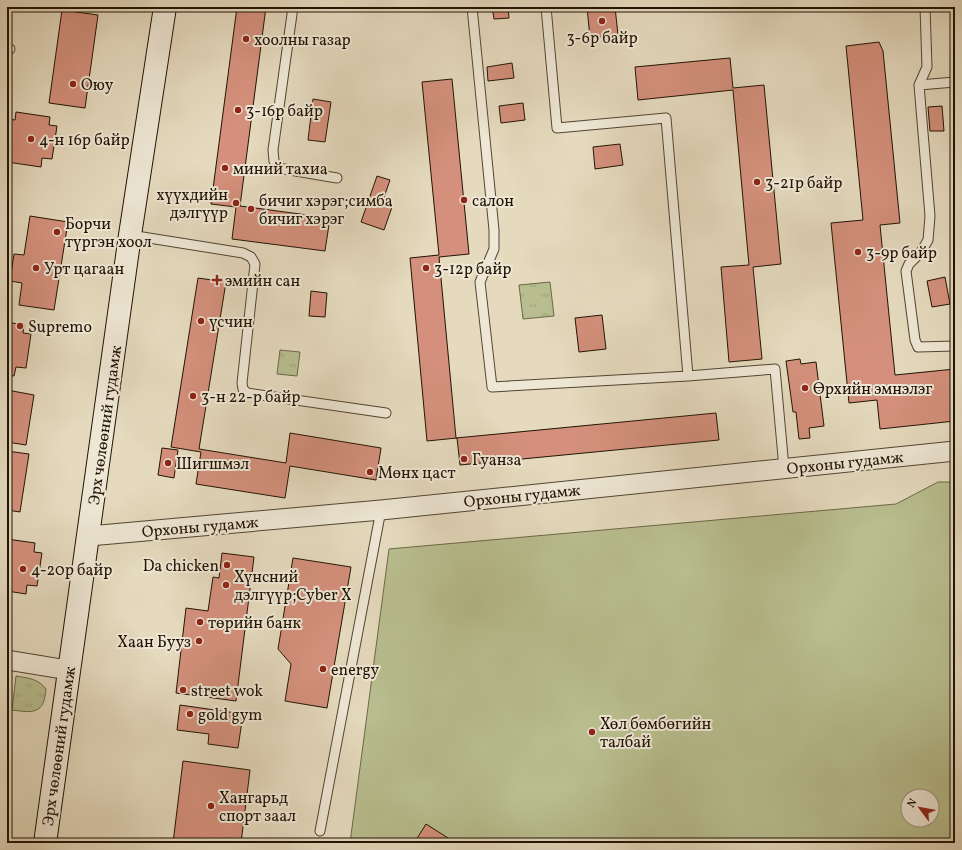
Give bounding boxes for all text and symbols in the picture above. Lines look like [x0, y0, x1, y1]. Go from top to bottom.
marker: 3-6р байр [597, 16, 607, 26]
place label: 3-6р байр [566, 28, 638, 50]
place label: хоолны газар [254, 30, 351, 52]
marker: хоолны газар [241, 34, 251, 44]
place label: Оюу [81, 75, 114, 97]
marker: Оюу [68, 79, 78, 89]
place label: 3-16р байр [246, 101, 323, 123]
marker: 3-16р байр [233, 105, 243, 115]
place label: 4-н 16р байр [39, 130, 130, 152]
marker: 4-н 16р байр [26, 134, 36, 144]
place label: миний тахиа [233, 159, 328, 181]
marker: миний тахиа [220, 163, 230, 173]
place label: 3-21р байр [765, 173, 842, 195]
marker: 3-21р байр [752, 177, 762, 187]
place label: хүүхдийн дэлгүүр [156, 185, 228, 225]
place label: бичиг хэрэг;симба бичиг хэрэг [259, 191, 393, 231]
place label: салон [472, 191, 514, 213]
marker: салон [459, 195, 469, 205]
marker: хүүхдийн дэлгүүр [231, 198, 241, 208]
marker: бичиг хэрэг;симба бичиг хэрэг [246, 204, 256, 214]
place label: Борчи түргэн хоол [65, 214, 152, 254]
marker: Борчи түргэн хоол [52, 227, 62, 237]
place label: 3-9р байр [866, 243, 937, 265]
marker: 3-9р байр [853, 247, 863, 257]
place label: Урт цагаан [44, 259, 124, 281]
place label: 3-12р байр [434, 259, 511, 281]
marker: Урт цагаан [31, 263, 41, 273]
marker: 3-12р байр [421, 263, 431, 273]
place label: эмийн сан [225, 271, 301, 293]
marker: эмийн сан [212, 275, 222, 285]
place label: үсчин [209, 312, 253, 334]
marker: үсчин [196, 316, 206, 326]
place label: Supremo [28, 317, 92, 339]
marker: Supremo [15, 321, 25, 331]
street label: Эрх чөлөөний гудамж [84, 344, 128, 507]
place label: Өрхийн эмнэлэг [813, 379, 932, 401]
marker: Өрхийн эмнэлэг [800, 383, 810, 393]
place label: 3-н 22-р байр [201, 387, 300, 409]
marker: 3-н 22-р байр [188, 391, 198, 401]
street label: Орхоны гудамж [786, 447, 905, 481]
place label: Гуанза [472, 450, 521, 472]
place label: Шигшмэл [176, 454, 249, 476]
marker: Гуанза [459, 454, 469, 464]
marker: Шигшмэл [163, 458, 173, 468]
place label: Мөнх цаст [378, 463, 456, 485]
marker: Мөнх цаст [365, 467, 375, 477]
street label: Орхоны гудамж [463, 480, 582, 514]
street label: Орхоны гудамж [141, 512, 260, 544]
place label: Da chicken [143, 556, 219, 578]
place label: 4-20р байр [31, 560, 112, 582]
marker: Da chicken [222, 560, 232, 570]
marker: 4-20р байр [18, 564, 28, 574]
place label: Хүнсний дэлгүүр;Cyber X [234, 567, 352, 607]
marker: Хүнсний дэлгүүр;Cyber X [221, 580, 231, 590]
place label: төрийн банк [208, 613, 301, 635]
marker: төрийн банк [195, 617, 205, 627]
place label: Хаан Бууз [117, 632, 191, 654]
marker: Хаан Бууз [194, 636, 204, 646]
place label: energy [331, 660, 380, 682]
marker: energy [318, 664, 328, 674]
street label: Эрх чөлөөний гудамж [38, 665, 82, 828]
place label: street wok [191, 681, 263, 703]
marker: street wok [178, 685, 188, 695]
place label: gold gym [198, 705, 263, 727]
marker: gold gym [185, 709, 195, 719]
place label: Хөл бөмбөгийн талбай [600, 714, 711, 754]
marker: Хөл бөмбөгийн талбай [587, 727, 597, 737]
place label: Хангарьд спорт заал [219, 788, 296, 828]
north arrow [900, 788, 940, 828]
text: N [904, 796, 921, 811]
marker: Хангарьд спорт заал [206, 801, 216, 811]

